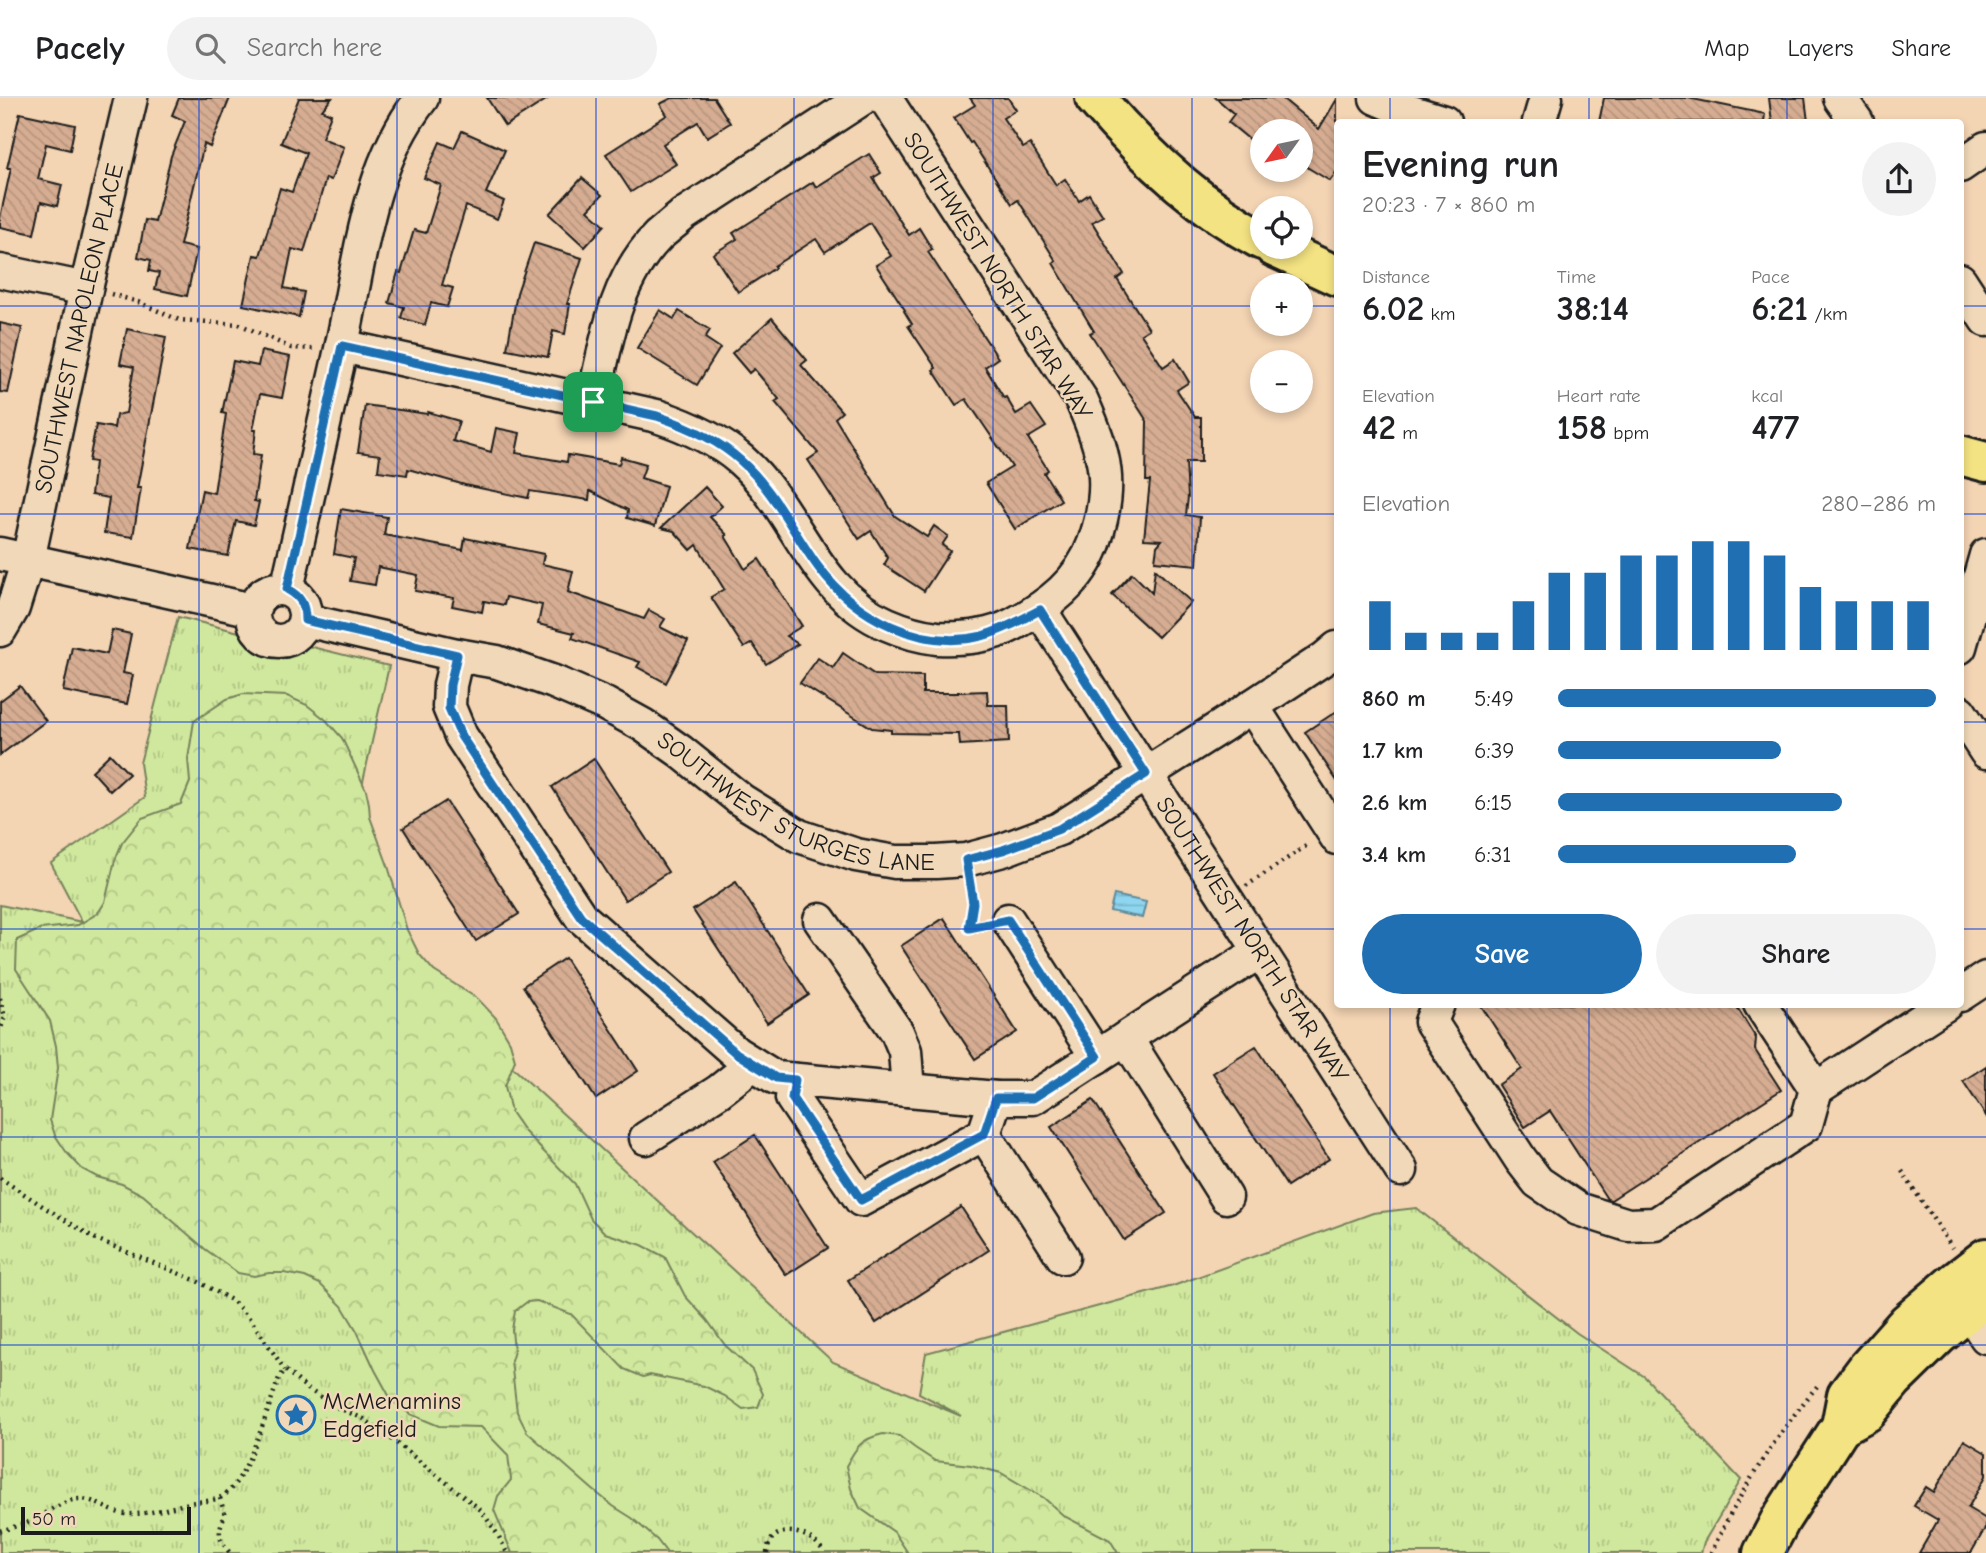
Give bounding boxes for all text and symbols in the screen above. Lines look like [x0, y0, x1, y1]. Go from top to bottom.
search box [167, 17, 657, 80]
text: Pacely [35, 29, 125, 67]
icon: search [191, 29, 229, 67]
text: Search here [247, 33, 382, 63]
text: Map [1704, 34, 1750, 62]
text: Layers [1788, 34, 1853, 62]
text: Share [1891, 34, 1951, 62]
north arrow [1250, 119, 1312, 182]
map controls [1250, 119, 1313, 413]
street label: SOUTHWEST NORTH STAR WAY [898, 127, 1099, 426]
button: share [1862, 142, 1936, 216]
text: Evening run [1362, 143, 1559, 187]
street label: SOUTHWEST NAPOLEON PLACE [29, 161, 129, 496]
text: 20:23 · 7 × 860 m [1362, 191, 1535, 218]
button: locate [1250, 196, 1313, 259]
text: Distance [1362, 266, 1430, 288]
text: Time [1557, 266, 1596, 288]
text: Pace [1751, 266, 1790, 288]
button: + [1250, 273, 1313, 336]
text: 6.02 [1362, 288, 1424, 329]
text: 38:14 [1557, 288, 1629, 329]
text: 6:21 [1751, 288, 1808, 329]
text: km [1424, 303, 1455, 325]
text: /km [1808, 303, 1848, 325]
button: − [1250, 350, 1313, 413]
pin [563, 372, 623, 432]
icon: arrive [574, 383, 612, 421]
text: Elevation [1362, 385, 1435, 407]
text: Heart rate [1557, 385, 1640, 407]
text: kcal [1751, 385, 1783, 407]
text: 42 [1362, 407, 1396, 448]
text: 158 [1557, 407, 1607, 448]
text: 477 [1751, 407, 1799, 448]
text: m [1396, 422, 1418, 444]
text: bpm [1607, 422, 1649, 444]
text: Elevation [1362, 490, 1450, 517]
text: 280–286 m [1821, 490, 1936, 517]
text: 860 m [1362, 685, 1425, 712]
text: 5:49 [1474, 685, 1514, 712]
street label: SOUTHWEST STURGES LANE [652, 726, 935, 876]
text: 1.7 km [1362, 737, 1423, 764]
text: 6:39 [1474, 737, 1514, 764]
text: 2.6 km [1362, 789, 1427, 816]
text: 6:15 [1474, 789, 1512, 816]
street label: SOUTHWEST NORTH STAR WAY [1150, 791, 1355, 1088]
text: 3.4 km [1362, 841, 1426, 868]
text: 6:31 [1474, 841, 1511, 868]
button: Save [1362, 914, 1642, 994]
button: Share [1656, 914, 1936, 994]
place label: McMenamins Edgefield [323, 1387, 461, 1443]
place icon: McMenamins Edgefield [275, 1394, 317, 1436]
scale bar [21, 1504, 191, 1536]
text: 50 m [32, 1508, 76, 1530]

